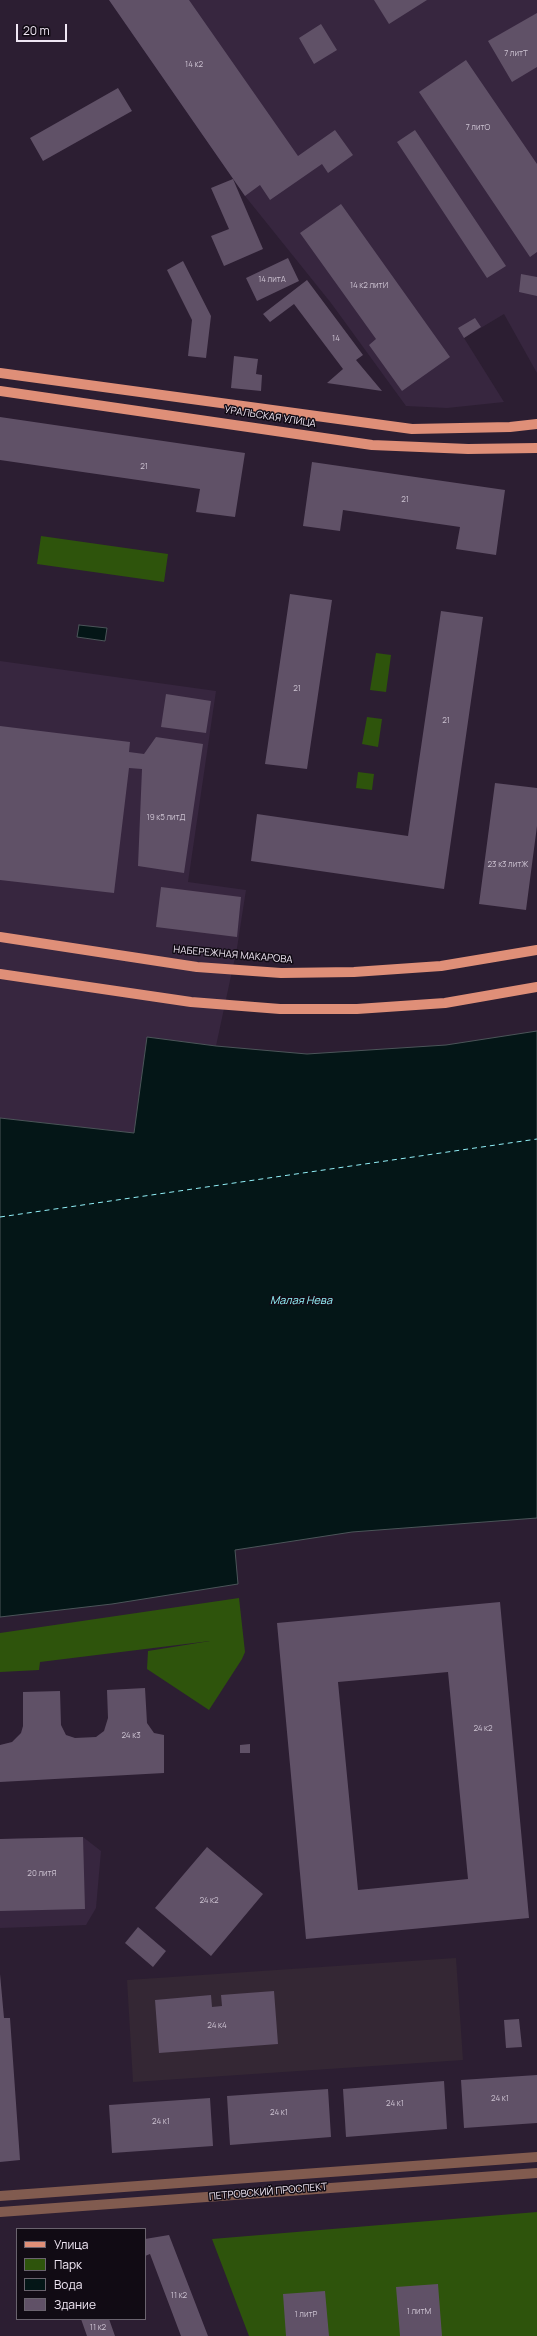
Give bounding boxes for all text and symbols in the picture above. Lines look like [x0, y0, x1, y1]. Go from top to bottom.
scale bar [18, 16, 69, 42]
text: 20 m [23, 22, 50, 39]
house number: 7 литТ [504, 49, 528, 59]
house number: 14 к2 [185, 60, 203, 70]
house number: 7 литО [466, 123, 490, 133]
house number: 14 литА [258, 275, 286, 285]
house number: 14 к2 литИ [350, 281, 388, 291]
house number: 14 [332, 334, 340, 344]
street label: УРАЛЬСКАЯ УЛИЦА [223, 404, 317, 430]
house number: 21 [140, 462, 148, 472]
house number: 21 [401, 495, 409, 505]
house number: 21 [293, 684, 301, 694]
house number: 21 [442, 716, 450, 726]
house number: 19 к5 литД [147, 813, 185, 823]
house number: 23 к3 литЖ [488, 860, 528, 870]
street label: НАБЕРЕЖНАЯ МАКАРОВА [173, 944, 293, 966]
water label: Малая Нева [270, 1294, 332, 1308]
house number: 24 к2 [473, 1724, 493, 1734]
house number: 24 к3 [121, 1731, 141, 1741]
house number: 20 литЯ [27, 1869, 57, 1879]
house number: 24 к2 [199, 1896, 219, 1906]
house number: 24 к4 [207, 2021, 227, 2031]
house number: 24 к1 [491, 2094, 509, 2104]
house number: 24 к1 [386, 2099, 404, 2109]
house number: 24 к1 [270, 2108, 288, 2118]
house number: 24 к1 [152, 2117, 170, 2127]
street label: ПЕТРОВСКИЙ ПРОСПЕКТ [208, 2181, 328, 2203]
legend [16, 2228, 146, 2320]
text: Улица [54, 2236, 88, 2253]
text: Парк [54, 2256, 82, 2273]
text: Вода [54, 2276, 82, 2293]
house number: 11 к2 [171, 2291, 187, 2301]
text: Здание [54, 2296, 96, 2313]
house number: 1 литМ [407, 2307, 431, 2317]
house number: 1 литР [295, 2310, 317, 2320]
house number: 11 к2 [90, 2323, 106, 2333]

